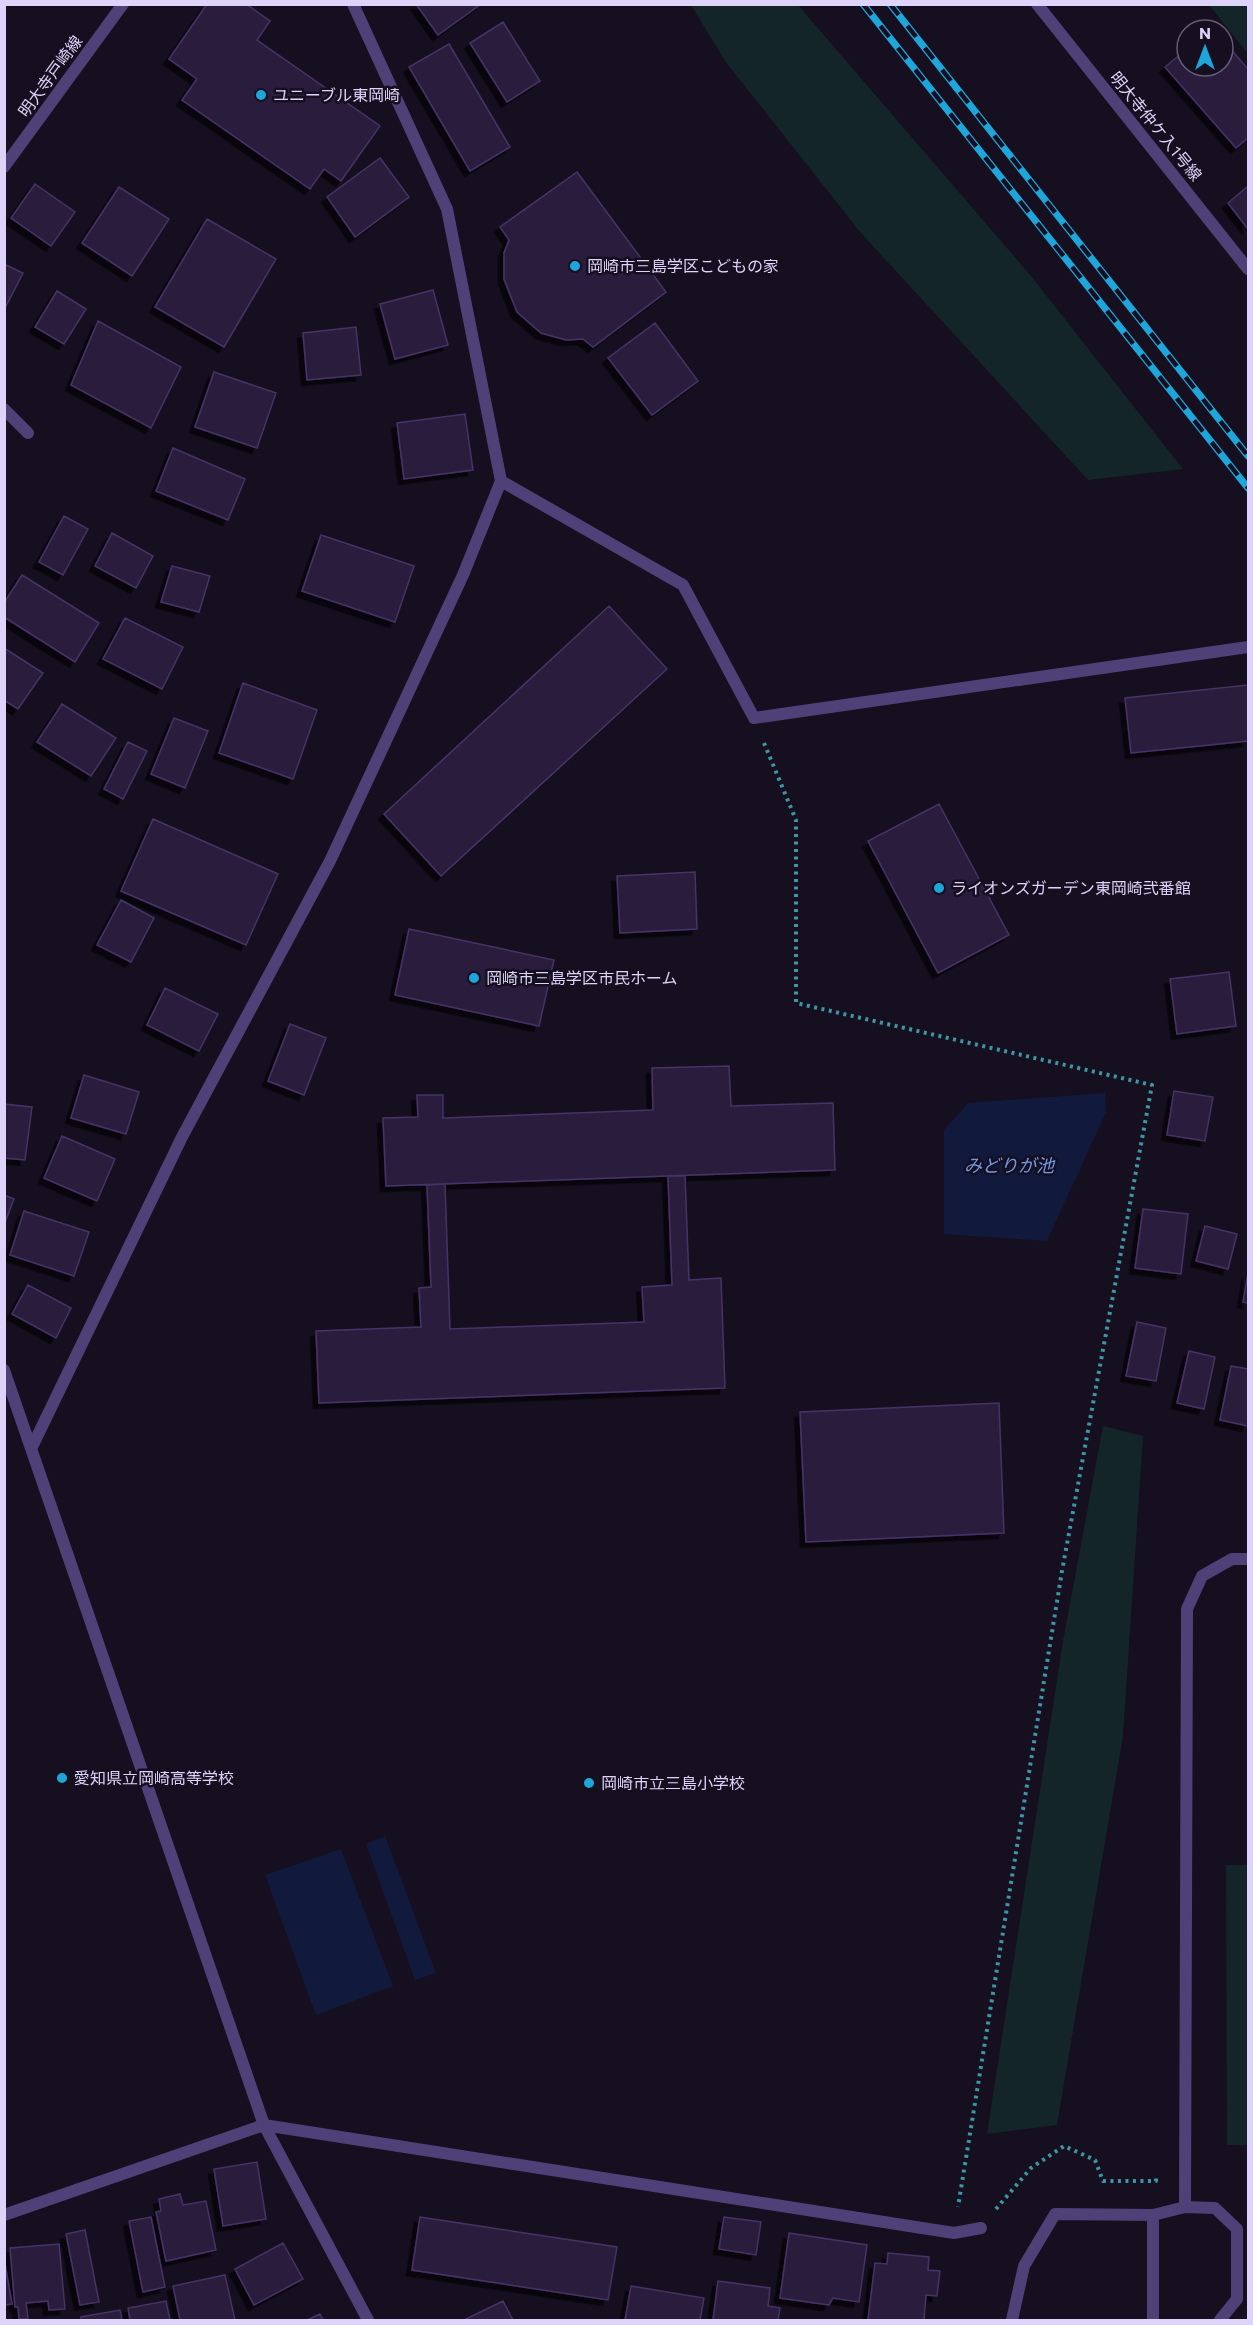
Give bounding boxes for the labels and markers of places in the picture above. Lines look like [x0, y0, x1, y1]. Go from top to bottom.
place label: ユニーブル東岡崎 [273, 85, 400, 104]
marker: ユニーブル東岡崎 [254, 88, 268, 102]
place label: 岡崎市三島学区こどもの家 [587, 256, 779, 275]
marker: 岡崎市三島学区こどもの家 [568, 259, 582, 273]
place label: ライオンズガーデン東岡崎弐番館 [951, 878, 1191, 897]
marker: ライオンズガーデン東岡崎弐番館 [932, 881, 946, 895]
place label: 岡崎市三島学区市民ホーム [486, 968, 678, 987]
marker: 岡崎市三島学区市民ホーム [467, 971, 481, 985]
place label: 愛知県立岡崎高等学校 [74, 1768, 234, 1787]
marker: 愛知県立岡崎高等学校 [55, 1771, 69, 1785]
place label: 岡崎市立三島小学校 [601, 1773, 745, 1792]
marker: 岡崎市立三島小学校 [582, 1776, 596, 1790]

